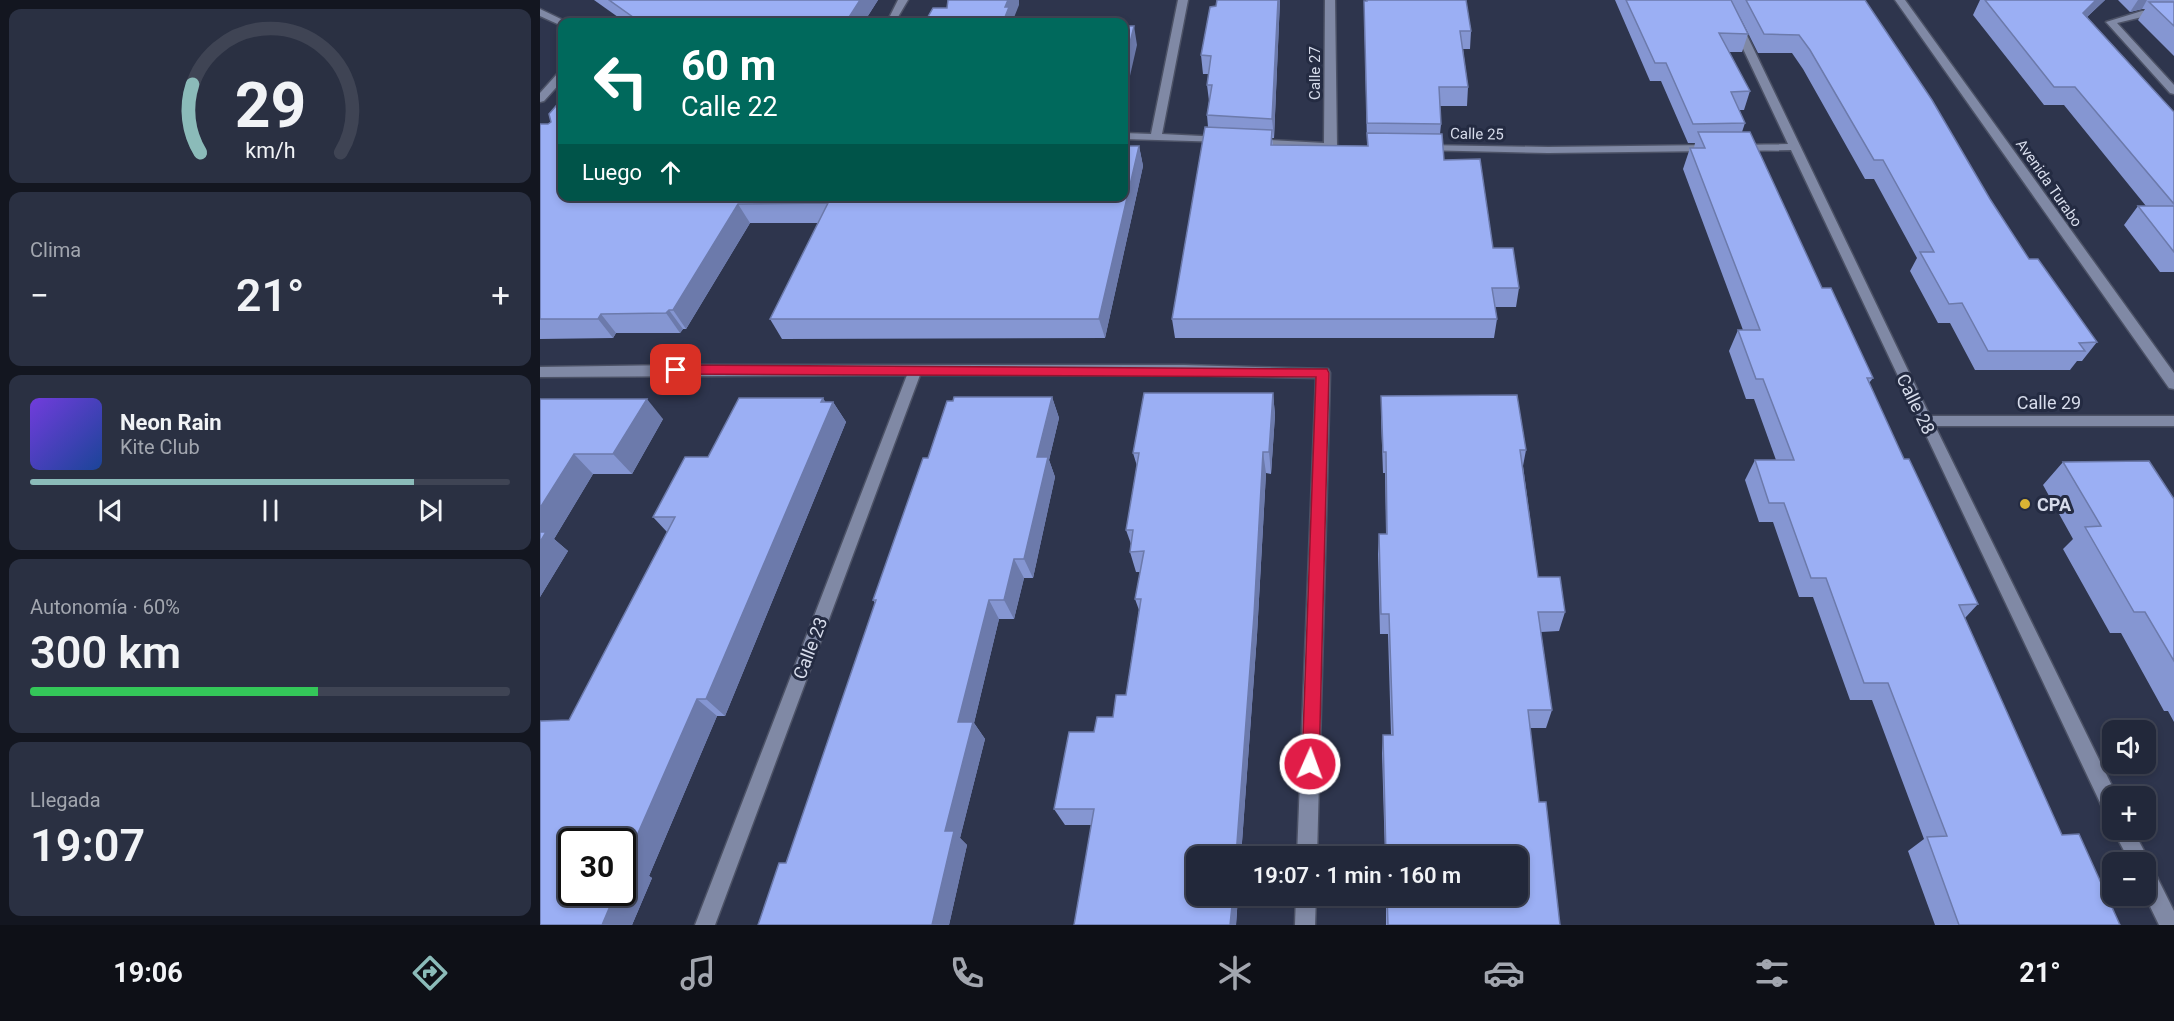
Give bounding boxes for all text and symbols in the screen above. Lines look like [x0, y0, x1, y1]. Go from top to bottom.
text: 60 m [681, 41, 776, 90]
icon: left [582, 42, 660, 120]
street label: Calle 27 [1306, 46, 1324, 100]
text: 29 [234, 69, 306, 142]
text: Calle 22 [681, 91, 778, 123]
street label: Calle 25 [1450, 125, 1504, 143]
street label: Avenida Turabo [2012, 136, 2086, 230]
text: km/h [245, 138, 295, 163]
icon: ahead [654, 156, 687, 189]
text: Luego [582, 160, 642, 185]
text: Clima [30, 238, 81, 262]
text: 21° [236, 269, 304, 322]
text: − [30, 276, 49, 315]
text: + [491, 276, 510, 315]
pin [650, 344, 701, 395]
icon: arrive [659, 353, 692, 386]
street label: Calle 28 [1892, 370, 1940, 438]
street label: Calle 29 [2017, 392, 2081, 413]
text: Neon Rain [120, 410, 222, 435]
text: Kite Club [120, 435, 200, 459]
icon: previous [94, 494, 127, 527]
icon: pause [254, 494, 287, 527]
icon: next [414, 494, 447, 527]
place label: CPA [2037, 494, 2072, 515]
marker: CPA [2018, 497, 2032, 511]
text: Autonomía · 60% [30, 595, 180, 619]
street label: Calle 23 [789, 614, 831, 682]
text: 300 km [30, 626, 181, 679]
map controls [2102, 720, 2156, 906]
button: sound [2102, 720, 2156, 774]
position arrow [1278, 732, 1342, 796]
button: + [2102, 786, 2156, 840]
text: Llegada [30, 788, 101, 812]
text: 19:07 [30, 819, 145, 872]
speed limit sign: 30 [558, 828, 636, 906]
button: − [2102, 852, 2156, 906]
text: 19:07 · 1 min · 160 m [1253, 863, 1461, 888]
icon: directions [409, 952, 451, 994]
icon: music [677, 952, 719, 994]
icon: phone [946, 952, 988, 994]
icon: climate [1214, 952, 1256, 994]
icon: car [1483, 952, 1525, 994]
icon: filters [1751, 952, 1793, 994]
text: 19:06 [113, 957, 183, 989]
text: 21° [2019, 957, 2061, 989]

